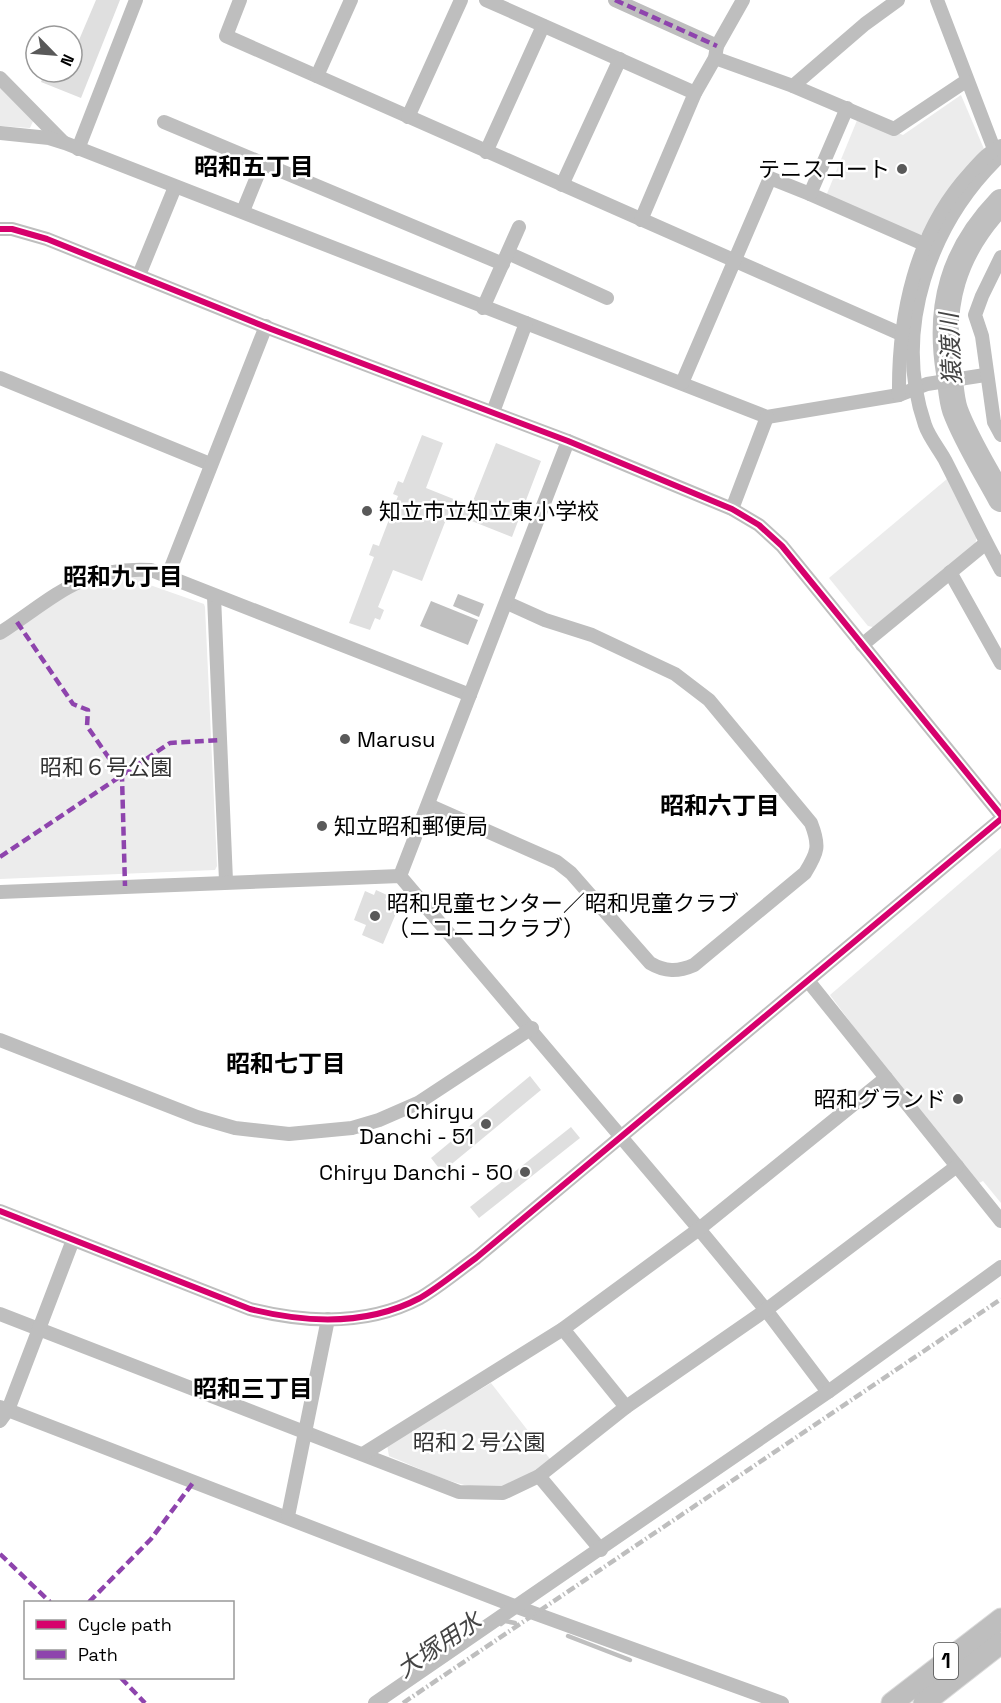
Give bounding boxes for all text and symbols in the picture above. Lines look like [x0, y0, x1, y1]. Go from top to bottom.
north arrow [24, 24, 84, 84]
text: N [55, 51, 79, 69]
district label: 昭和五丁目 [194, 151, 314, 182]
place label: テニスコート [758, 155, 890, 183]
marker: テニスコート [895, 162, 909, 176]
water label: 猿渡川 [933, 309, 968, 386]
place label: 知立市立知立東小学校 [379, 497, 599, 525]
marker: 知立市立知立東小学校 [360, 504, 374, 518]
district label: 昭和九丁目 [63, 561, 183, 592]
place label: Marusu [357, 725, 436, 753]
marker: Marusu [338, 732, 352, 746]
park label: 昭和６号公園 [40, 753, 172, 781]
district label: 昭和六丁目 [660, 790, 780, 821]
place label: 知立昭和郵便局 [334, 812, 488, 840]
marker: 知立昭和郵便局 [315, 819, 329, 833]
place label: 昭和児童センター／昭和児童クラブ （ニコニコクラブ） [387, 889, 739, 942]
marker: 昭和児童センター／昭和児童クラブ （ニコニコクラブ） [368, 909, 382, 923]
district label: 昭和七丁目 [226, 1048, 346, 1079]
place label: 昭和グランド [814, 1085, 946, 1113]
marker: 昭和グランド [951, 1092, 965, 1106]
place label: Chiryu Danchi - 51 [359, 1097, 474, 1150]
marker: Chiryu Danchi - 51 [479, 1117, 493, 1131]
place label: Chiryu Danchi - 50 [319, 1158, 513, 1186]
marker: Chiryu Danchi - 50 [518, 1165, 532, 1179]
district label: 昭和三丁目 [193, 1373, 313, 1404]
park label: 昭和２号公園 [413, 1428, 545, 1456]
legend [24, 1601, 234, 1679]
water label: 大塚用水 [390, 1603, 490, 1684]
text: Cycle path [78, 1613, 172, 1636]
text: Path [78, 1643, 118, 1666]
road number: 1 [934, 1643, 958, 1679]

